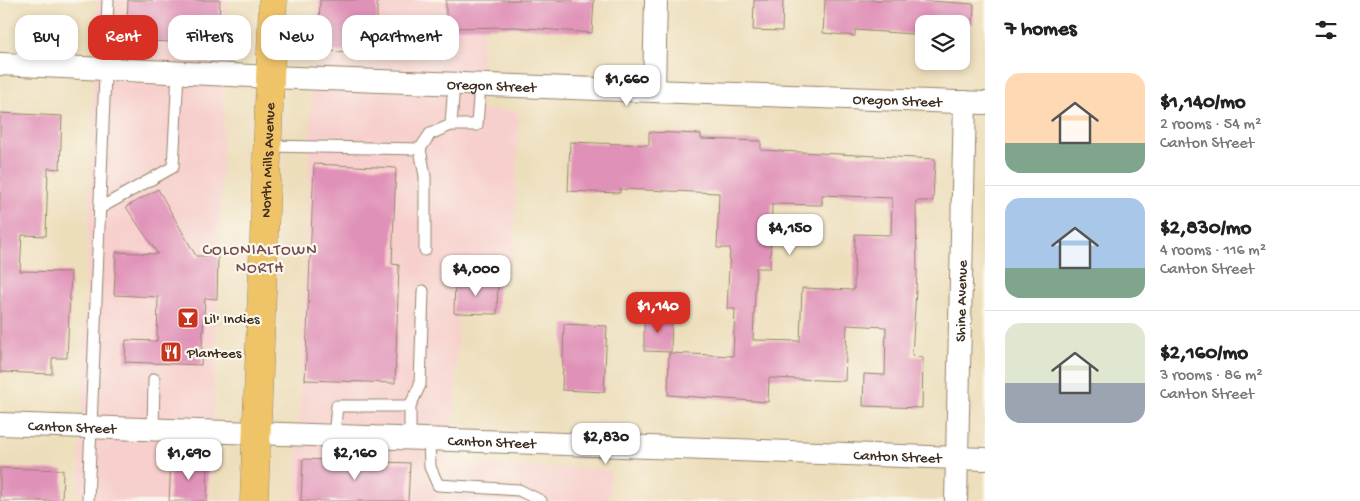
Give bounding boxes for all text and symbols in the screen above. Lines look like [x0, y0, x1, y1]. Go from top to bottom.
chip: Buy [15, 15, 78, 60]
chip: Rent [88, 15, 158, 60]
chip: Filters [168, 15, 251, 60]
chip: New [261, 15, 332, 60]
chip: Apartment [342, 15, 459, 60]
map controls [915, 15, 970, 70]
button: layers [915, 15, 970, 70]
icon: filters [1312, 16, 1340, 44]
text: 7 homes [1005, 18, 1077, 43]
pin: $1,660 [586, 64, 668, 107]
text: $1,660 [605, 71, 649, 90]
street label: Oregon Street [447, 76, 538, 98]
street label: Oregon Street [852, 91, 944, 112]
text: $1,140/mo [1160, 91, 1246, 116]
icon: home [1045, 93, 1105, 153]
street label: North Mills Avenue [258, 102, 280, 218]
text: 2 rooms · 54 m² [1160, 116, 1261, 135]
text: Canton Street [1160, 135, 1254, 154]
pin: $4,150 [749, 214, 831, 256]
text: $2,830/mo [1160, 217, 1252, 242]
icon: home [1045, 218, 1105, 278]
text: $4,150 [768, 220, 812, 239]
district label: COLONIALTOWN NORTH [202, 242, 318, 279]
text: 4 rooms · 116 m² [1160, 242, 1266, 261]
pin: $4,000 [435, 254, 517, 297]
street label: Shine Avenue [953, 260, 972, 342]
text: $4,000 [452, 261, 500, 280]
text: Canton Street [1160, 261, 1254, 280]
pin: $1,140 [617, 292, 699, 334]
text: $1,140 [637, 298, 679, 317]
bar icon: Lil' Indies [176, 306, 200, 330]
place label: Lil' Indies [204, 311, 260, 329]
restaurant icon: Plantees [159, 340, 183, 364]
text: $2,160/mo [1160, 342, 1248, 367]
icon: home [1045, 343, 1105, 403]
place label: Plantees [186, 345, 242, 363]
text: 3 rooms · 86 m² [1160, 367, 1263, 386]
text: Canton Street [1160, 386, 1254, 405]
street label: Canton Street [27, 418, 118, 439]
pin: $2,830 [565, 422, 647, 465]
text: $2,830 [583, 429, 629, 448]
street label: Canton Street [447, 433, 538, 454]
pin: $1,690 [148, 438, 230, 481]
pin: $2,160 [314, 438, 396, 481]
text: $1,690 [167, 445, 211, 464]
text: $2,160 [333, 445, 377, 464]
street label: Canton Street [853, 447, 944, 469]

